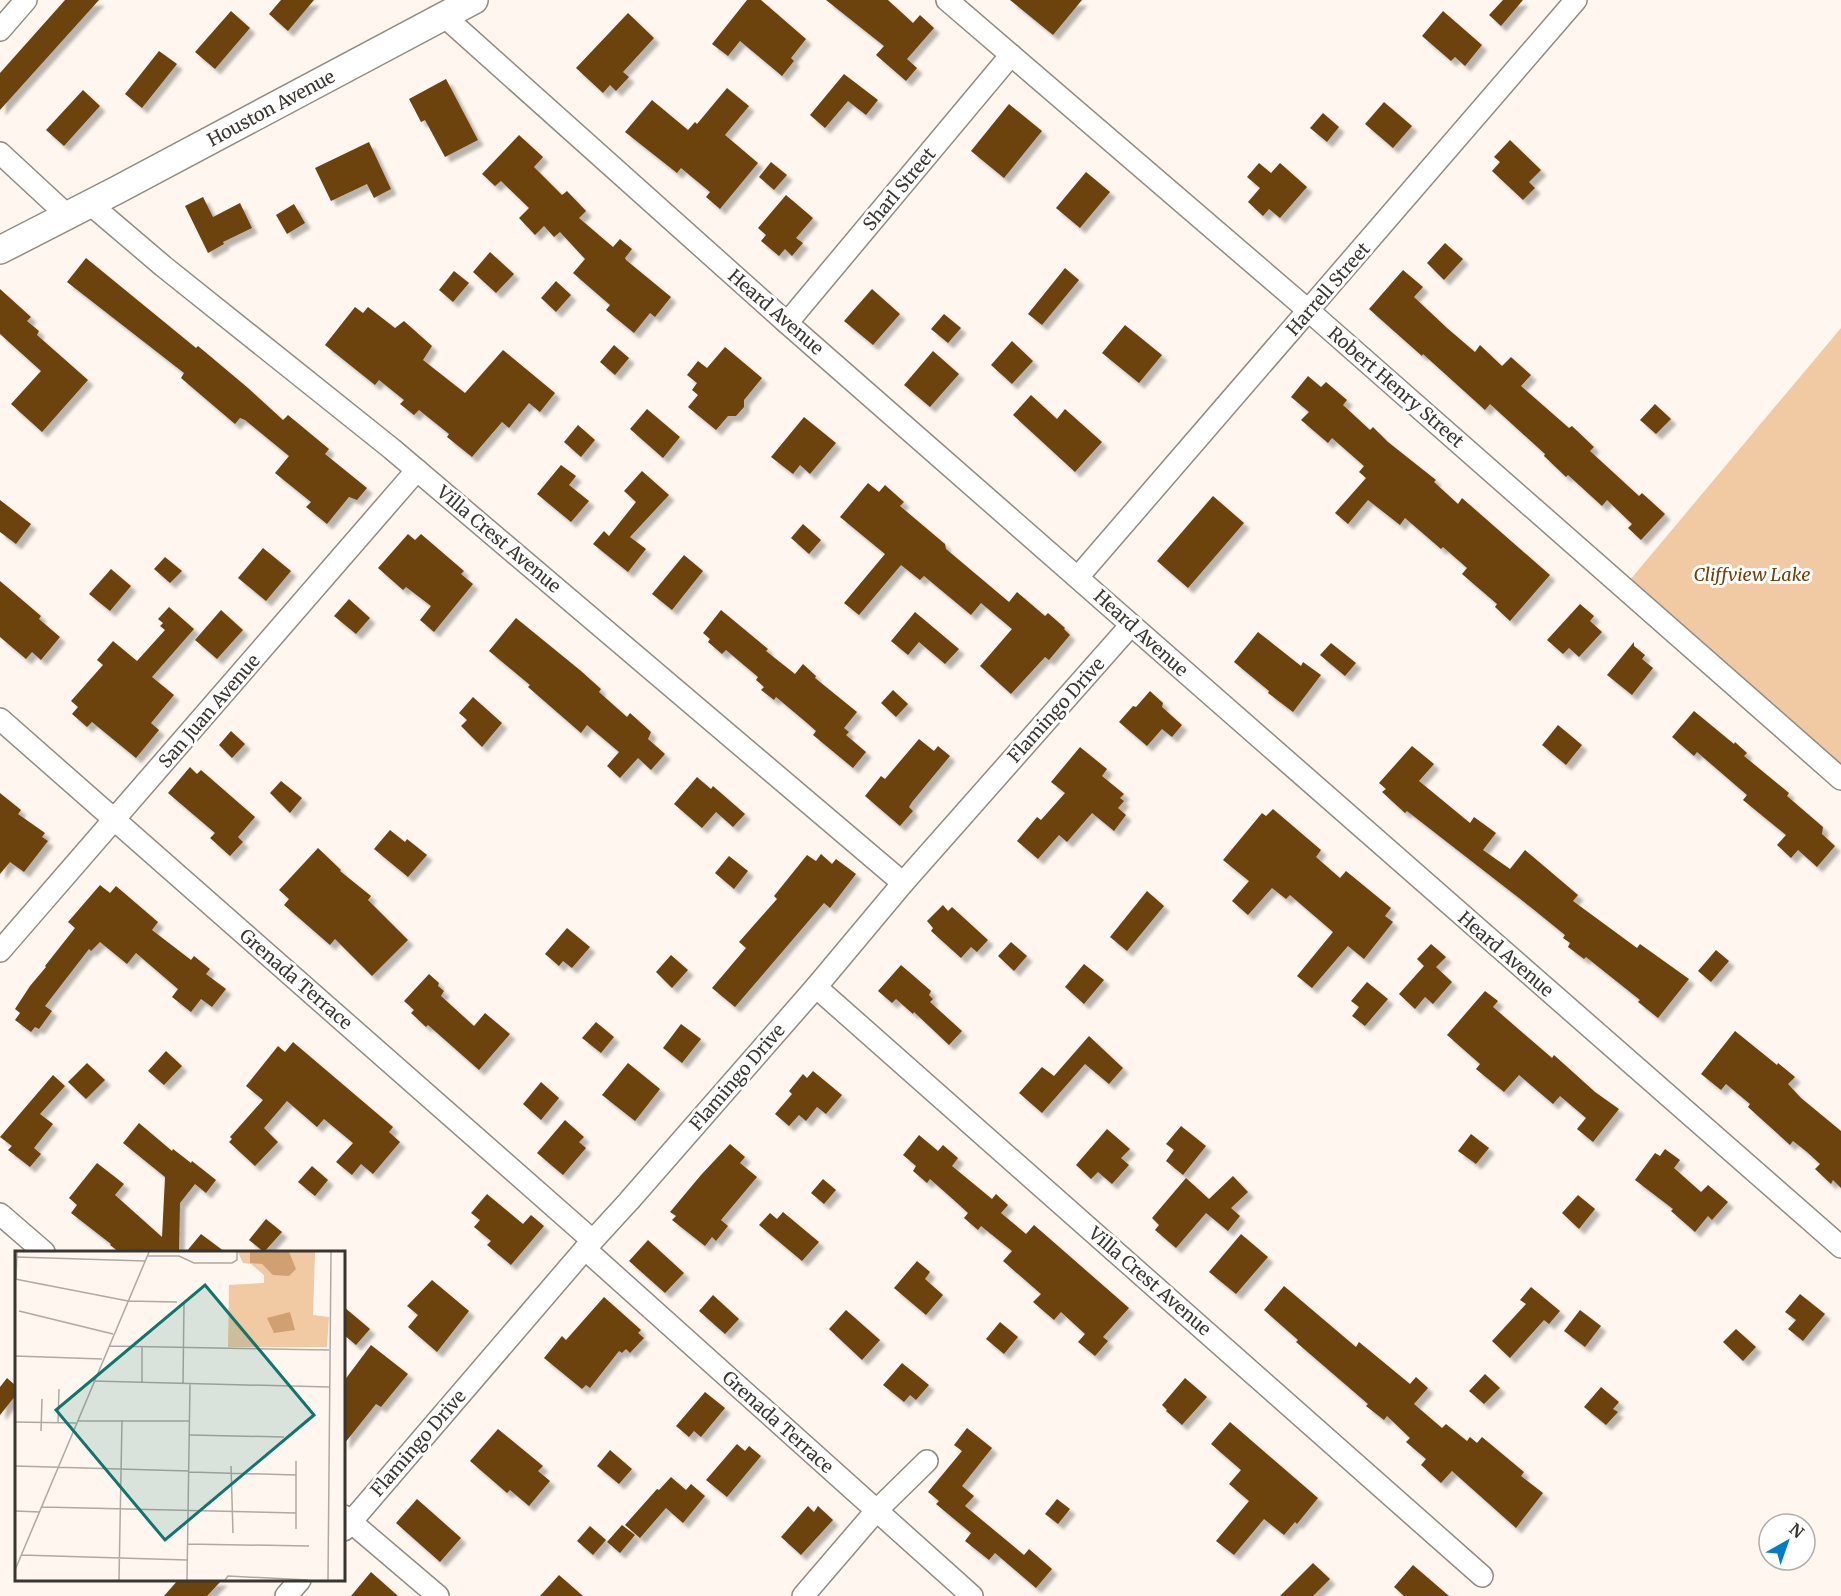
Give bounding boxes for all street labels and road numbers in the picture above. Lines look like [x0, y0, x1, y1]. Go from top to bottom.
street label: Houston Avenue [203, 65, 339, 151]
street label: Sharl Street [858, 143, 940, 235]
street label: Harrell Street [1281, 238, 1375, 340]
street label: Heard Avenue [724, 264, 828, 360]
street label: Robert Henry Street [1323, 322, 1469, 452]
street label: Villa Crest Avenue [432, 480, 566, 598]
street label: Heard Avenue [1089, 585, 1193, 681]
street label: San Juan Avenue [153, 649, 265, 773]
street label: Flamingo Drive [1003, 653, 1109, 767]
street label: Heard Avenue [1454, 906, 1558, 1002]
street label: Grenada Terrace [235, 924, 357, 1034]
street label: Flamingo Drive [684, 1019, 790, 1135]
street label: Villa Crest Avenue [1083, 1221, 1216, 1340]
street label: Grenada Terrace [718, 1366, 838, 1478]
street label: Flamingo Drive [365, 1385, 471, 1501]

